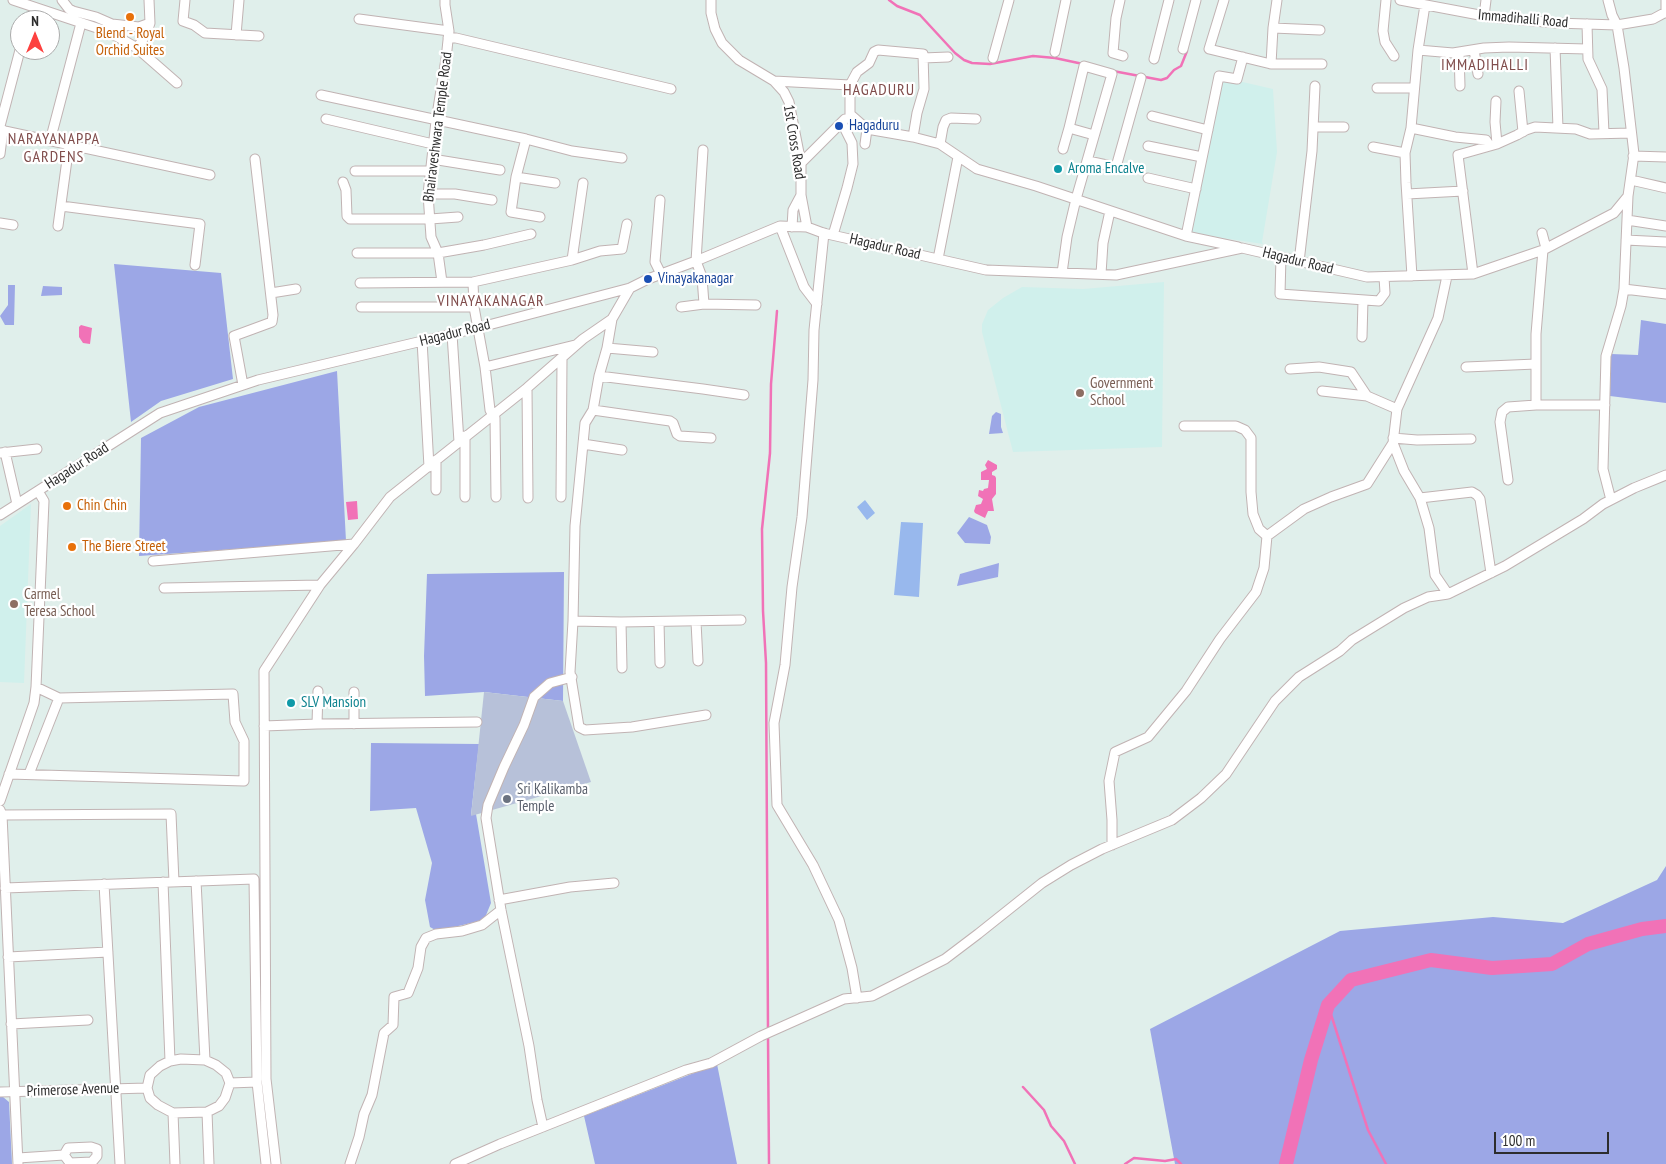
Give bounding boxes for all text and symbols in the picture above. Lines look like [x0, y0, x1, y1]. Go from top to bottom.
street label: Immadihalli Road [1477, 6, 1569, 32]
north arrow [10, 10, 60, 60]
marker: Blend - Royal Orchid Suites [124, 11, 136, 23]
text: N [31, 12, 39, 30]
place label: Blend - Royal Orchid Suites [96, 25, 164, 60]
street label: Bhairaveshwara Temple Road [420, 51, 456, 203]
district label: IMMADIHALLI [1440, 55, 1530, 75]
district label: HAGADURU [842, 80, 916, 100]
street label: 1st Cross Road [779, 103, 809, 181]
place label: Hagaduru [849, 117, 899, 135]
marker: Hagaduru [833, 120, 845, 132]
district label: NARAYANAPPA GARDENS [6, 129, 102, 167]
place label: Aroma Encalve [1068, 160, 1144, 178]
marker: Aroma Encalve [1052, 163, 1064, 175]
street label: Hagadur Road [848, 230, 922, 264]
street label: Hagadur Road [1261, 244, 1335, 278]
place label: Vinayakanagar [658, 270, 733, 288]
marker: Vinayakanagar [642, 273, 654, 285]
district label: VINAYAKANAGAR [436, 291, 546, 311]
street label: Hagadur Road [418, 316, 492, 350]
place label: Government School [1090, 375, 1153, 410]
marker: Government School [1074, 387, 1086, 399]
street label: Hagadur Road [42, 439, 112, 493]
place label: Chin Chin [77, 497, 127, 515]
marker: Chin Chin [61, 500, 73, 512]
place label: The Biere Street [82, 538, 166, 556]
marker: The Biere Street [66, 541, 78, 553]
place label: Carmel Teresa School [24, 586, 95, 621]
marker: Carmel Teresa School [8, 598, 20, 610]
place label: SLV Mansion [301, 694, 366, 712]
marker: SLV Mansion [285, 697, 297, 709]
place label: Sri Kalikamba Temple [517, 781, 588, 816]
marker: Sri Kalikamba Temple [501, 793, 513, 805]
street label: Primerose Avenue [26, 1079, 120, 1101]
scale bar [1496, 1122, 1611, 1154]
text: 100 m [1502, 1131, 1535, 1150]

